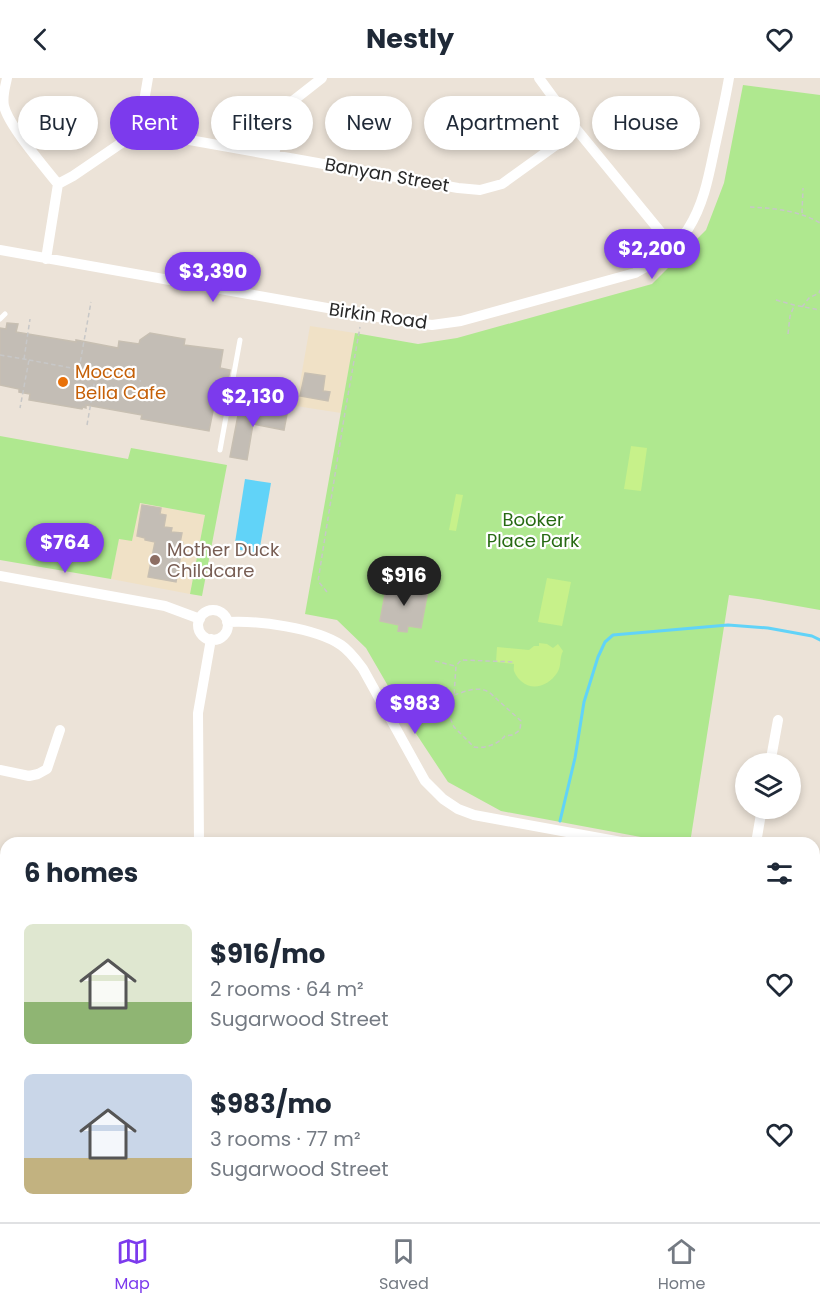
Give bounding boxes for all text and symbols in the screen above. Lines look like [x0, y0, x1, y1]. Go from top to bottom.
text: Nestly [366, 20, 454, 57]
icon: back [24, 23, 57, 56]
icon: heart [763, 23, 796, 56]
chip: Buy [18, 96, 98, 150]
chip: Rent [110, 96, 199, 150]
chip: Filters [211, 96, 313, 150]
chip: New [325, 96, 412, 150]
chip: Apartment [424, 96, 580, 150]
chip: House [592, 96, 700, 150]
street label: Banyan Street [323, 151, 451, 198]
pin: $2,200 [603, 229, 701, 280]
text: $2,200 [618, 234, 686, 262]
pin: $3,390 [164, 252, 262, 303]
text: $3,390 [179, 257, 247, 285]
street label: Birkin Road [327, 296, 429, 335]
place label: Mocca Bella Cafe [75, 359, 166, 405]
marker: Mocca Bella Cafe [56, 375, 70, 389]
pin: $2,130 [204, 377, 302, 428]
text: $2,130 [222, 382, 284, 410]
park label: Booker Place Park [487, 507, 580, 553]
pin: $764 [29, 523, 101, 574]
text: $764 [40, 528, 90, 556]
place label: Mother Duck Childcare [167, 537, 280, 583]
marker: Mother Duck Childcare [148, 553, 162, 567]
pin: $916 [368, 556, 440, 607]
text: $916 [381, 561, 427, 589]
pin: $983 [379, 684, 451, 735]
text: $983 [390, 689, 440, 717]
map controls [735, 753, 801, 819]
button: layers [735, 753, 801, 819]
text: 6 homes [24, 855, 138, 891]
icon: filters [763, 857, 796, 890]
text: $916/mo [210, 936, 325, 972]
icon: home [72, 948, 144, 1020]
icon: heart [763, 968, 796, 1001]
text: 2 rooms · 64 m² [210, 975, 364, 1003]
text: Sugarwood Street [210, 1005, 388, 1033]
text: $983/mo [210, 1086, 332, 1122]
icon: home [72, 1098, 144, 1170]
icon: heart [763, 1118, 796, 1151]
text: 3 rooms · 77 m² [210, 1125, 361, 1153]
text: Sugarwood Street [210, 1155, 388, 1183]
tab: Map [114, 1235, 150, 1296]
tab: Saved [379, 1235, 429, 1296]
tab: Home [658, 1235, 705, 1296]

